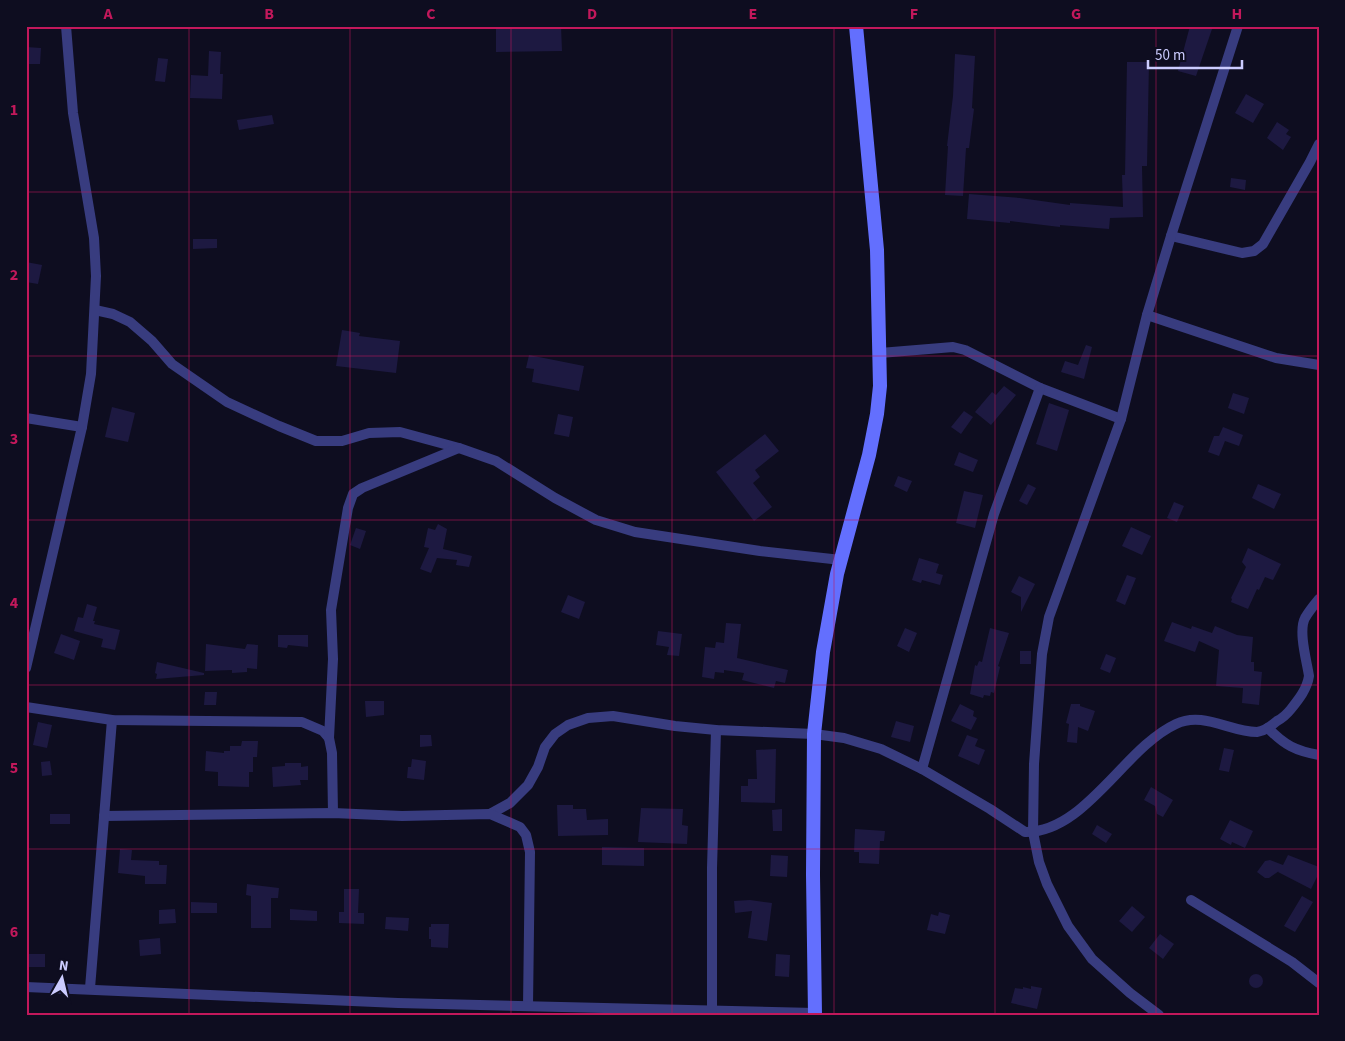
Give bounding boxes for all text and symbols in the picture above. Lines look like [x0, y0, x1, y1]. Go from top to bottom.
text: A [102, 3, 113, 25]
text: B [264, 3, 274, 25]
text: C [426, 3, 436, 25]
text: D [587, 3, 597, 25]
text: E [749, 3, 757, 25]
text: F [910, 3, 918, 25]
text: G [1071, 3, 1081, 25]
text: H [1232, 3, 1242, 25]
scale bar [1148, 38, 1241, 70]
text: 50 m [1155, 45, 1185, 66]
text: 1 [10, 99, 18, 121]
text: 2 [10, 264, 18, 286]
text: 3 [10, 428, 18, 450]
text: 4 [10, 592, 19, 614]
text: 5 [10, 757, 18, 779]
text: 6 [10, 921, 18, 943]
north arrow [38, 954, 88, 1004]
text: N [58, 956, 70, 977]

